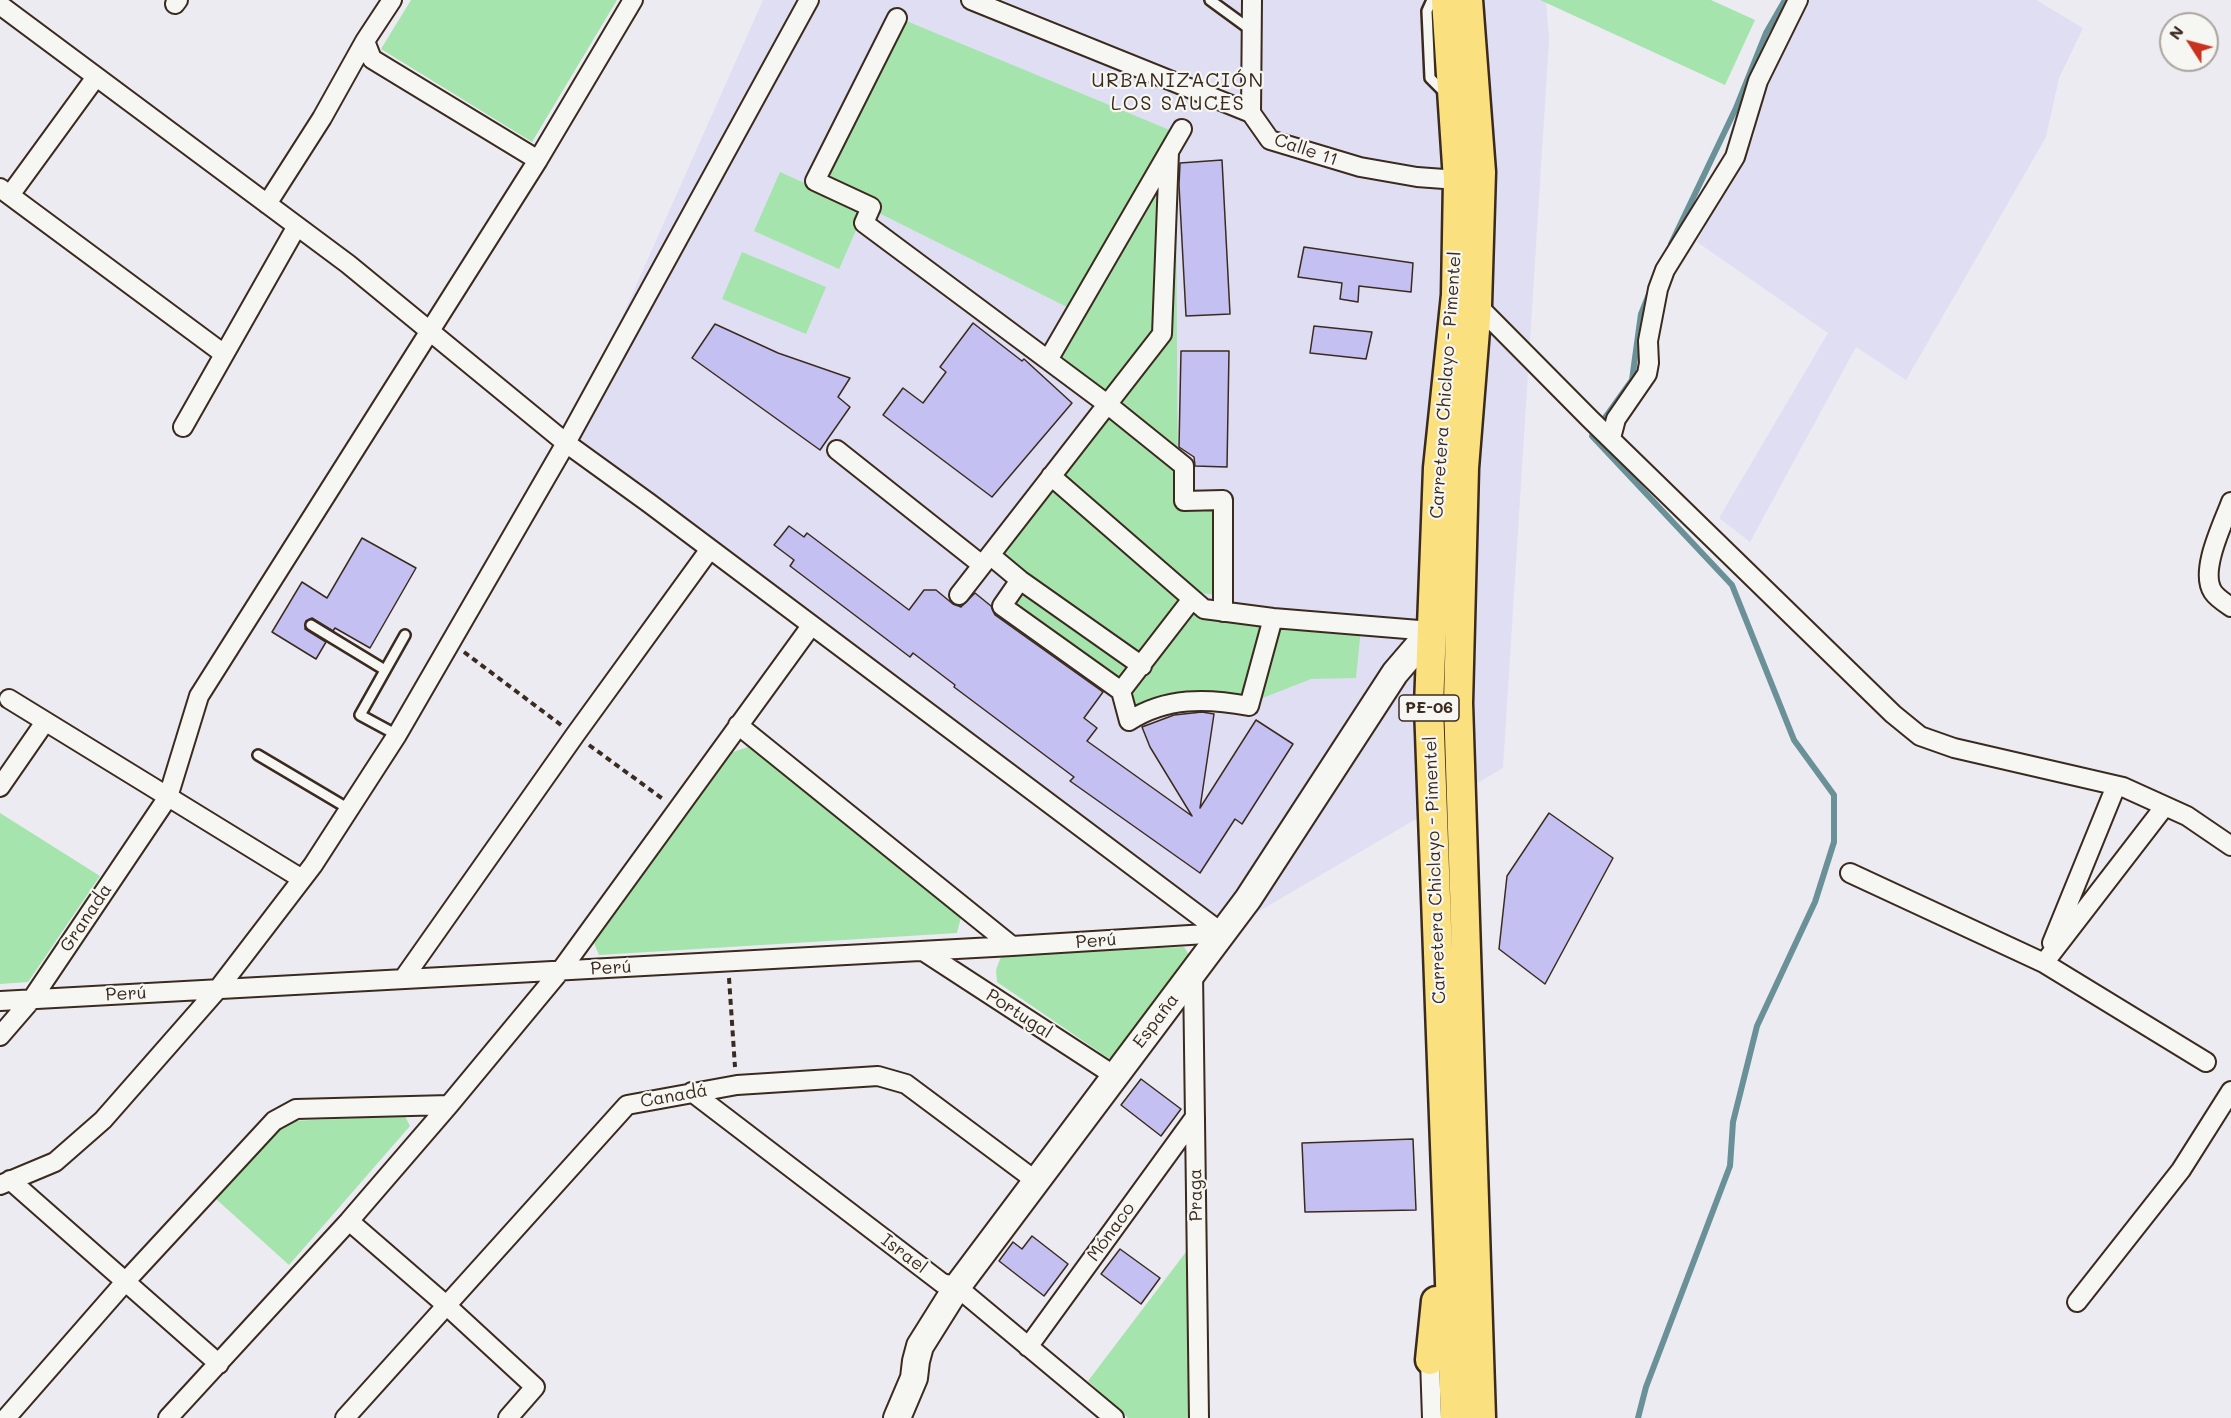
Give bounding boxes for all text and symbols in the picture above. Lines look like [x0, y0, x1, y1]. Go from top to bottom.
north arrow [2159, 12, 2219, 72]
text: N [2164, 21, 2188, 43]
district label: URBANIZACIÓN LOS SAUCES [1091, 69, 1265, 116]
street label: Calle 11 [1271, 129, 1341, 171]
street label: Carretera Chiclayo - Pimentel [1426, 251, 1466, 519]
road number: PE-06 [1399, 695, 1459, 721]
street label: Carretera Chiclayo - Pimentel [1420, 736, 1450, 1004]
street label: Granada [55, 880, 117, 956]
street label: Perú [1075, 929, 1117, 953]
street label: Perú [590, 956, 632, 980]
street label: Perú [105, 982, 147, 1006]
street label: Portugal [982, 985, 1056, 1043]
street label: España [1129, 990, 1183, 1052]
street label: Canadá [639, 1079, 709, 1113]
street label: Praga [1185, 1168, 1207, 1222]
street label: Mónaco [1082, 1198, 1140, 1266]
street label: Israel [877, 1230, 931, 1278]

